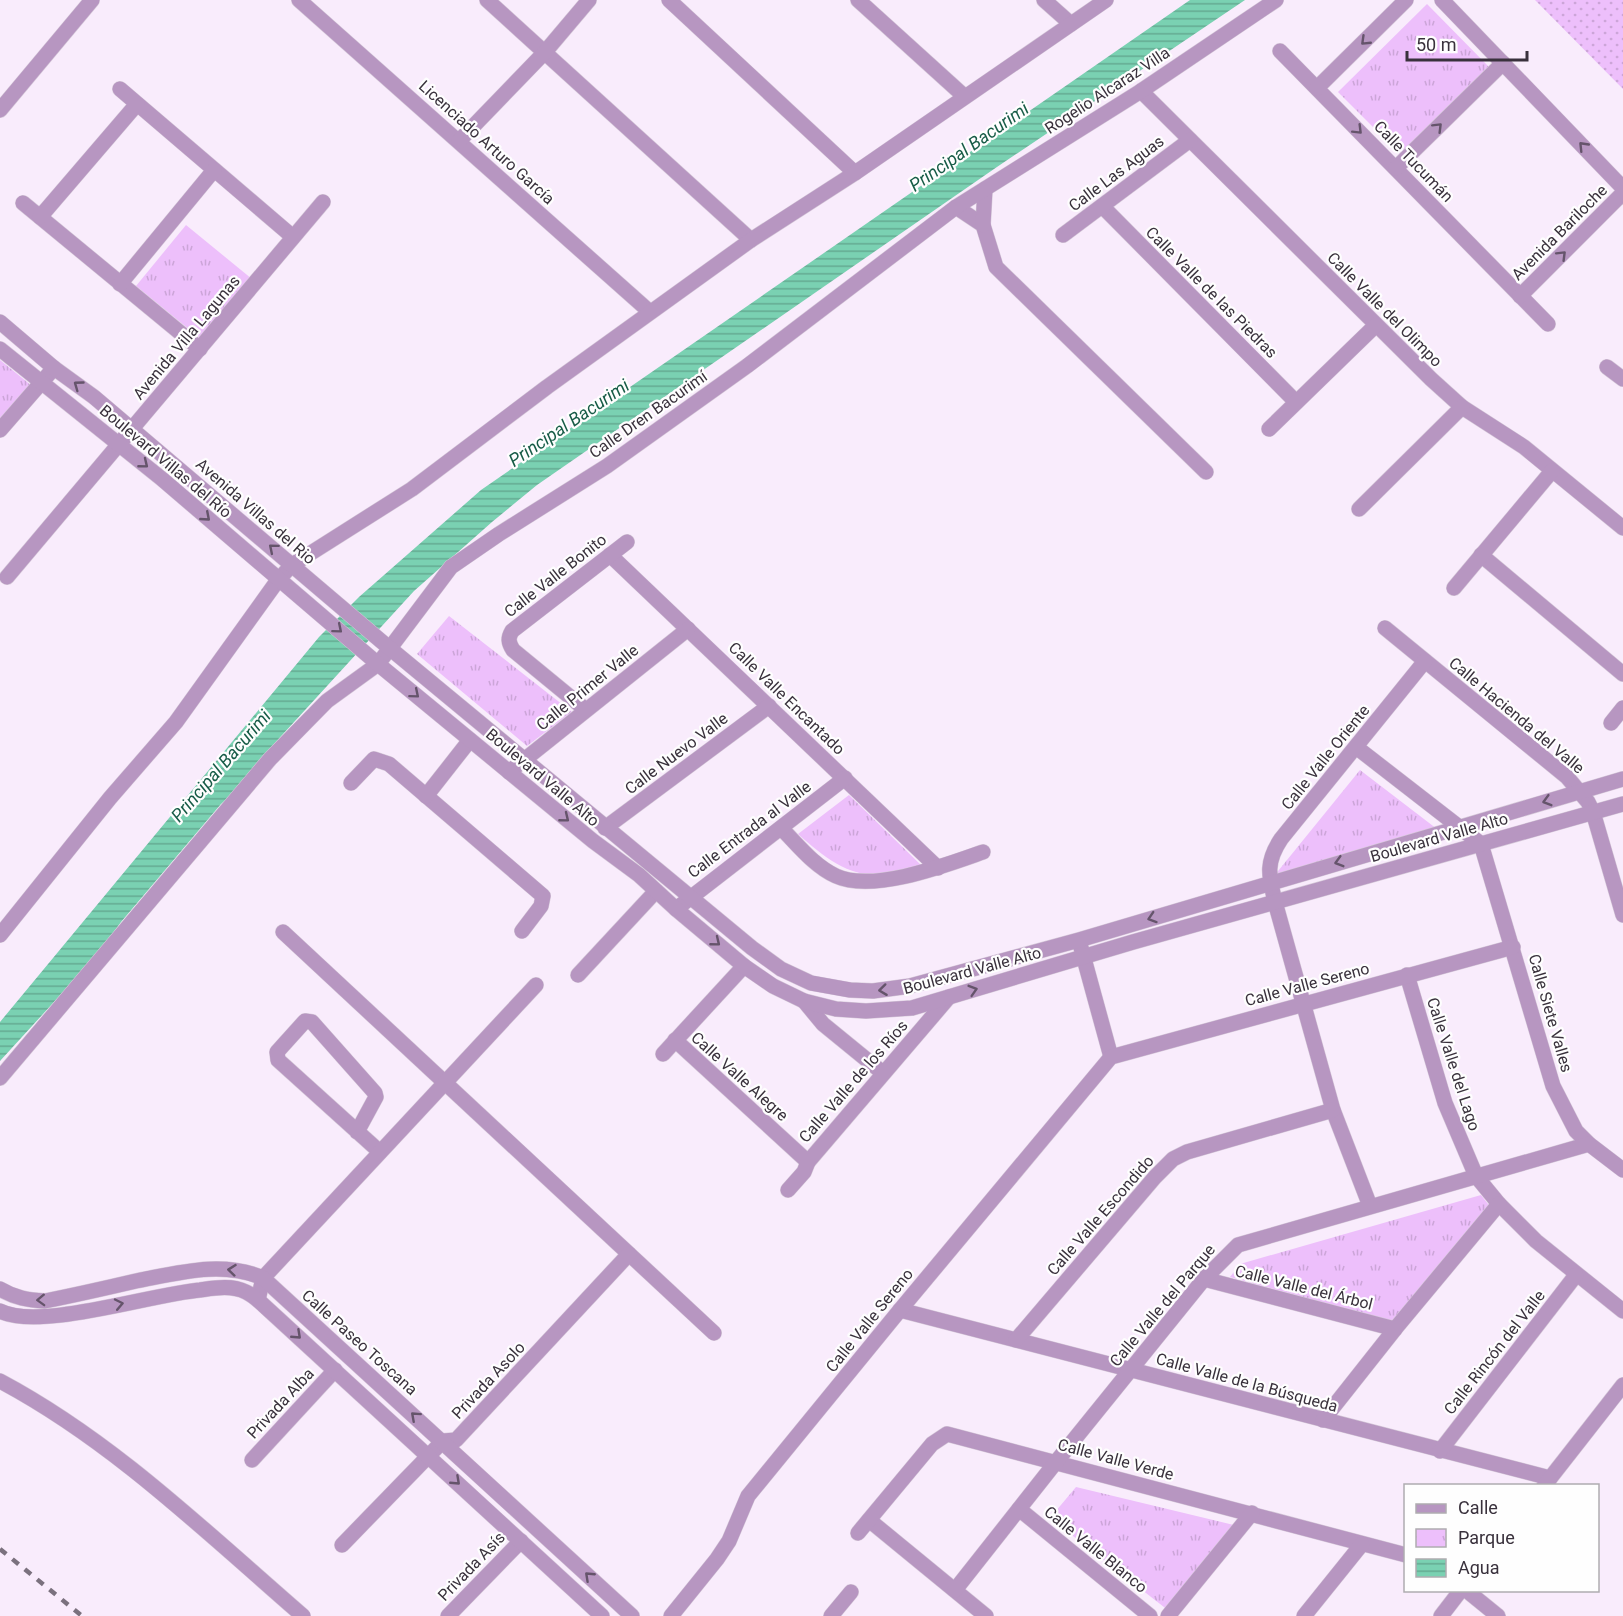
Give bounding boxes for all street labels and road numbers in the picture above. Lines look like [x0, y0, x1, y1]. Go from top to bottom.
street label: Rogelio Alcaraz Villa [1041, 43, 1173, 138]
street label: Licenciado Arturo García [415, 76, 558, 208]
street label: Calle Tucumán [1370, 117, 1457, 206]
street label: Calle Las Aguas [1065, 131, 1168, 215]
street label: Avenida Bariloche [1508, 181, 1611, 284]
street label: Calle Valle de las Piedras [1142, 223, 1281, 362]
street label: Calle Valle del Olimpo [1323, 248, 1446, 371]
street label: Avenida Villa Lagunas [129, 271, 244, 403]
street label: Calle Dren Bacurimí [586, 366, 712, 462]
street label: Boulevard Villas del Río [96, 401, 235, 522]
street label: Avenida Villas del Rio [192, 454, 319, 568]
street label: Calle Valle Bonito [501, 530, 610, 621]
street label: Calle Valle Encantado [725, 638, 849, 759]
street label: Calle Primer Valle [533, 641, 642, 734]
street label: Calle Hacienda del Valle [1445, 653, 1588, 778]
street label: Calle Valle Oriente [1277, 701, 1374, 814]
street label: Calle Nuevo Valle [621, 709, 731, 798]
street label: Boulevard Valle Alto [482, 724, 603, 830]
street label: Calle Entrada al Valle [684, 777, 815, 882]
street label: Boulevard Valle Alto [1368, 809, 1510, 866]
street label: Boulevard Valle Alto [901, 943, 1043, 998]
street label: Calle Siete Valles [1525, 952, 1576, 1074]
street label: Calle Valle Sereno [1243, 959, 1371, 1010]
street label: Calle Valle del Lago [1423, 995, 1484, 1133]
street label: Calle Valle de los Ríos [795, 1016, 912, 1146]
street label: Calle Valle Alegre [687, 1028, 792, 1125]
street label: Calle Valle Escondido [1043, 1151, 1158, 1279]
street label: Calle Valle del Parque [1106, 1240, 1219, 1370]
street label: Calle Valle del Árbol [1233, 1261, 1375, 1314]
street label: Calle Valle Sereno [822, 1265, 917, 1376]
street label: Calle Paseo Toscana [298, 1286, 421, 1399]
street label: Calle Rincón del Valle [1440, 1286, 1549, 1418]
street label: Privada Asolo [448, 1338, 529, 1423]
street label: Calle Valle de la Búsqueda [1154, 1349, 1340, 1416]
street label: Privada Alba [243, 1364, 318, 1443]
street label: Calle Valle Verde [1056, 1435, 1176, 1484]
street label: Calle Valle Blanco [1040, 1502, 1151, 1597]
street label: Privada Asís [434, 1528, 509, 1605]

